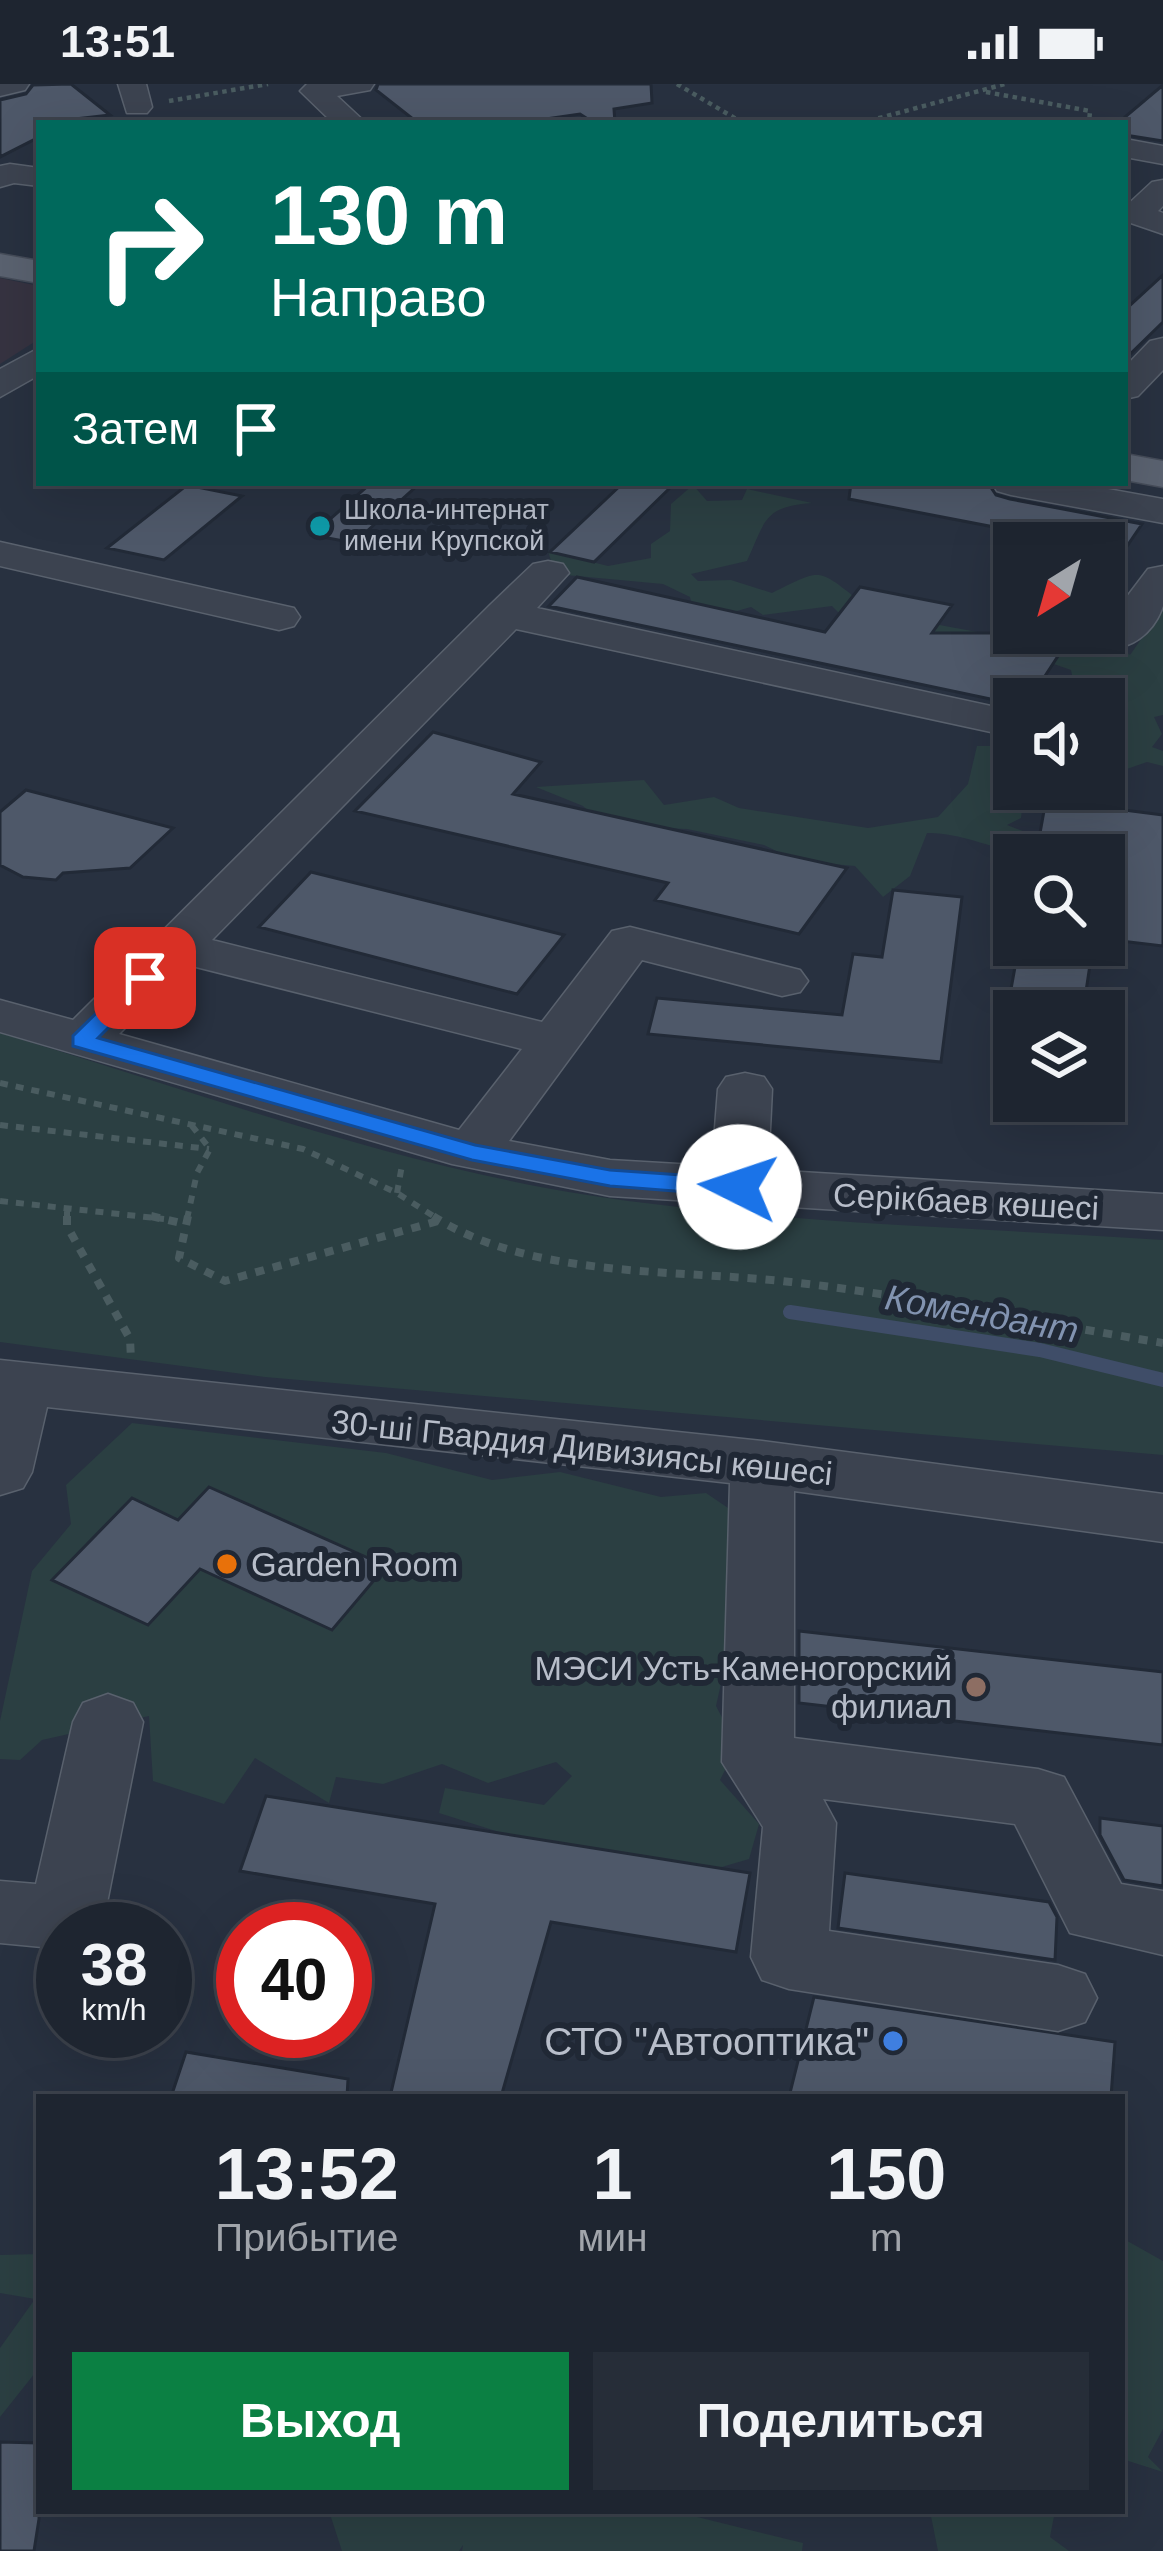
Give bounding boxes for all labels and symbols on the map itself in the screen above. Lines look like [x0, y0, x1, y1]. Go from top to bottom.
place label: Школа-интернат имени Крупской [344, 495, 549, 556]
marker: Школа-интернат имени Крупской [307, 513, 333, 539]
north arrow [993, 522, 1125, 654]
pin [94, 927, 196, 1029]
position arrow [676, 1124, 802, 1250]
street label: Серікбаев көшесі [832, 1176, 1100, 1227]
water label: Комендант [882, 1276, 1082, 1351]
street label: 30-ші Гвардия Дивизиясы көшесі [330, 1403, 834, 1492]
place label: Garden Room [251, 1546, 458, 1583]
marker: Garden Room [214, 1551, 240, 1577]
place label: МЭСИ Усть-Каменогорский филиал [535, 1650, 952, 1725]
marker: МЭСИ Усть-Каменогорский филиал [963, 1674, 989, 1700]
speed limit sign: 40 [216, 1902, 372, 2058]
place label: СТО "Автооптика" [544, 2020, 869, 2063]
marker: СТО "Автооптика" [880, 2028, 906, 2054]

